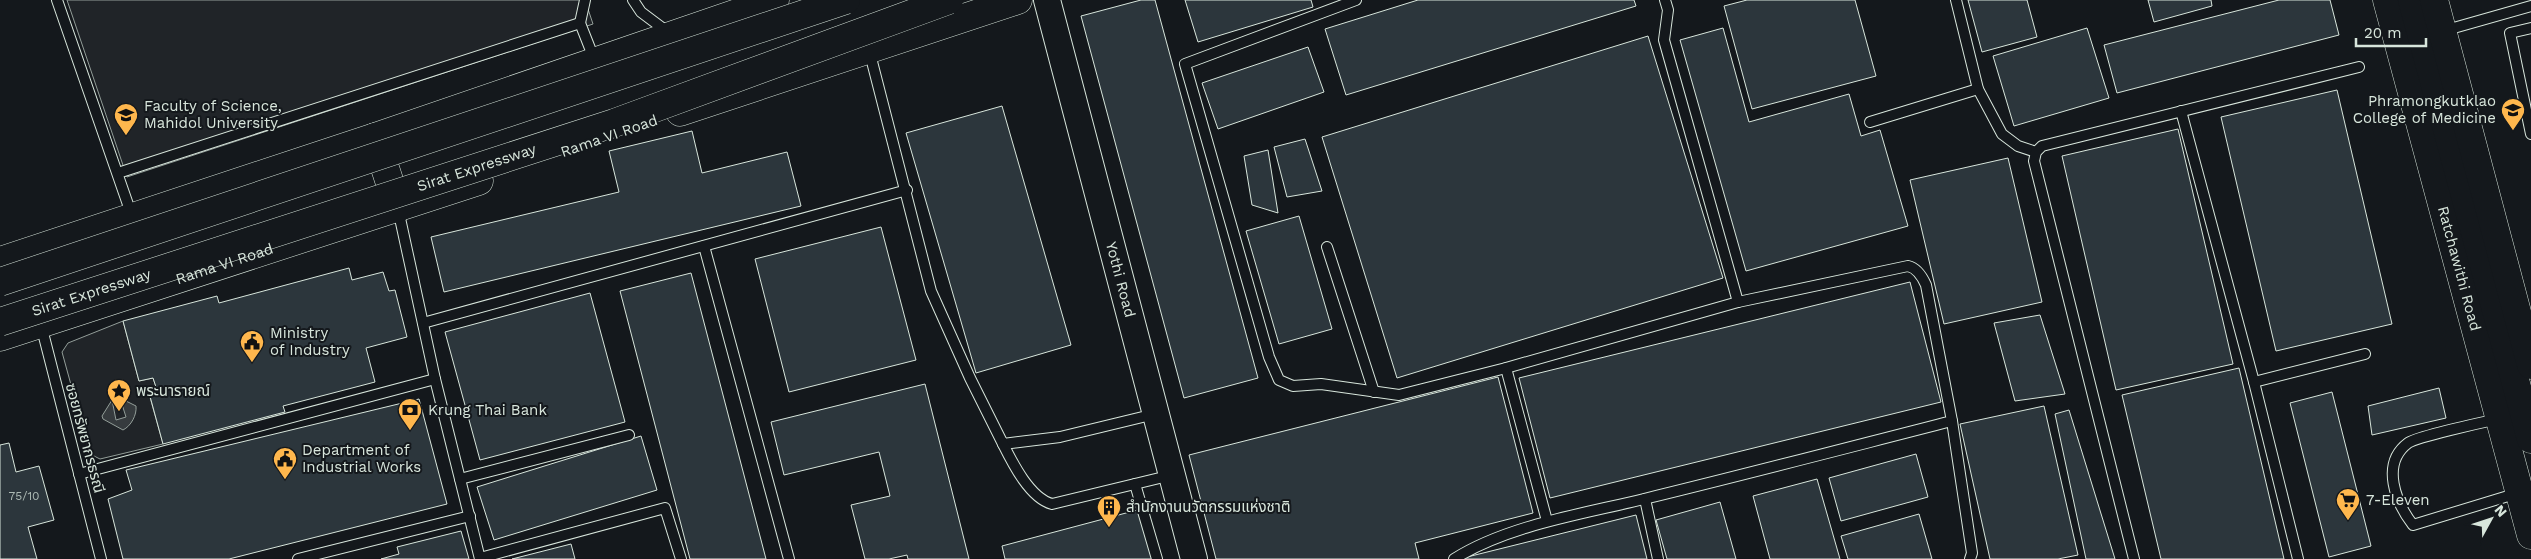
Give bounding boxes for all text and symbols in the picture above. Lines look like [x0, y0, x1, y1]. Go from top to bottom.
scale bar [2356, 15, 2426, 47]
text: 20 m [2364, 24, 2402, 42]
place label: Phramongkutklao College of Medicine [2353, 92, 2496, 127]
place label: Faculty of Science, Mahidol University [144, 97, 282, 132]
school or university icon: Phramongkutklao College of Medicine [2500, 97, 2526, 131]
school or university icon: Faculty of Science, Mahidol University [113, 102, 139, 136]
street label: Rama VI Road [558, 111, 660, 161]
street label: Sirat Expressway [415, 140, 539, 195]
street label: Ratchawithi Road [2434, 204, 2485, 333]
street label: Rama VI Road [173, 240, 275, 288]
street label: Yothi Road [1102, 240, 1139, 319]
street label: Sirat Expressway [29, 265, 153, 320]
place label: Ministry of Industry [270, 324, 350, 359]
public building icon: Ministry of Industry [239, 329, 265, 363]
place icon: พระนารายณ์ [106, 378, 132, 412]
street label: ซอยทรัพยากรธรณี [62, 381, 108, 495]
place label: พระนารายณ์ [136, 382, 210, 400]
bank icon: Krung Thai Bank [397, 397, 423, 431]
place label: Krung Thai Bank [428, 401, 547, 419]
place label: Department of Industrial Works [302, 441, 421, 476]
public building icon: Department of Industrial Works [272, 446, 298, 480]
supermarket icon: 7-Eleven [2335, 487, 2361, 521]
house number: 75/10 [8, 489, 40, 503]
place label: 7-Eleven [2366, 491, 2430, 509]
building icon: สำนักงานนวัตกรรมแห่งชาติ [1096, 494, 1122, 528]
north arrow [2466, 494, 2516, 544]
place label: สำนักงานนวัตกรรมแห่งชาติ [1126, 498, 1290, 516]
text: N [2491, 502, 2510, 520]

